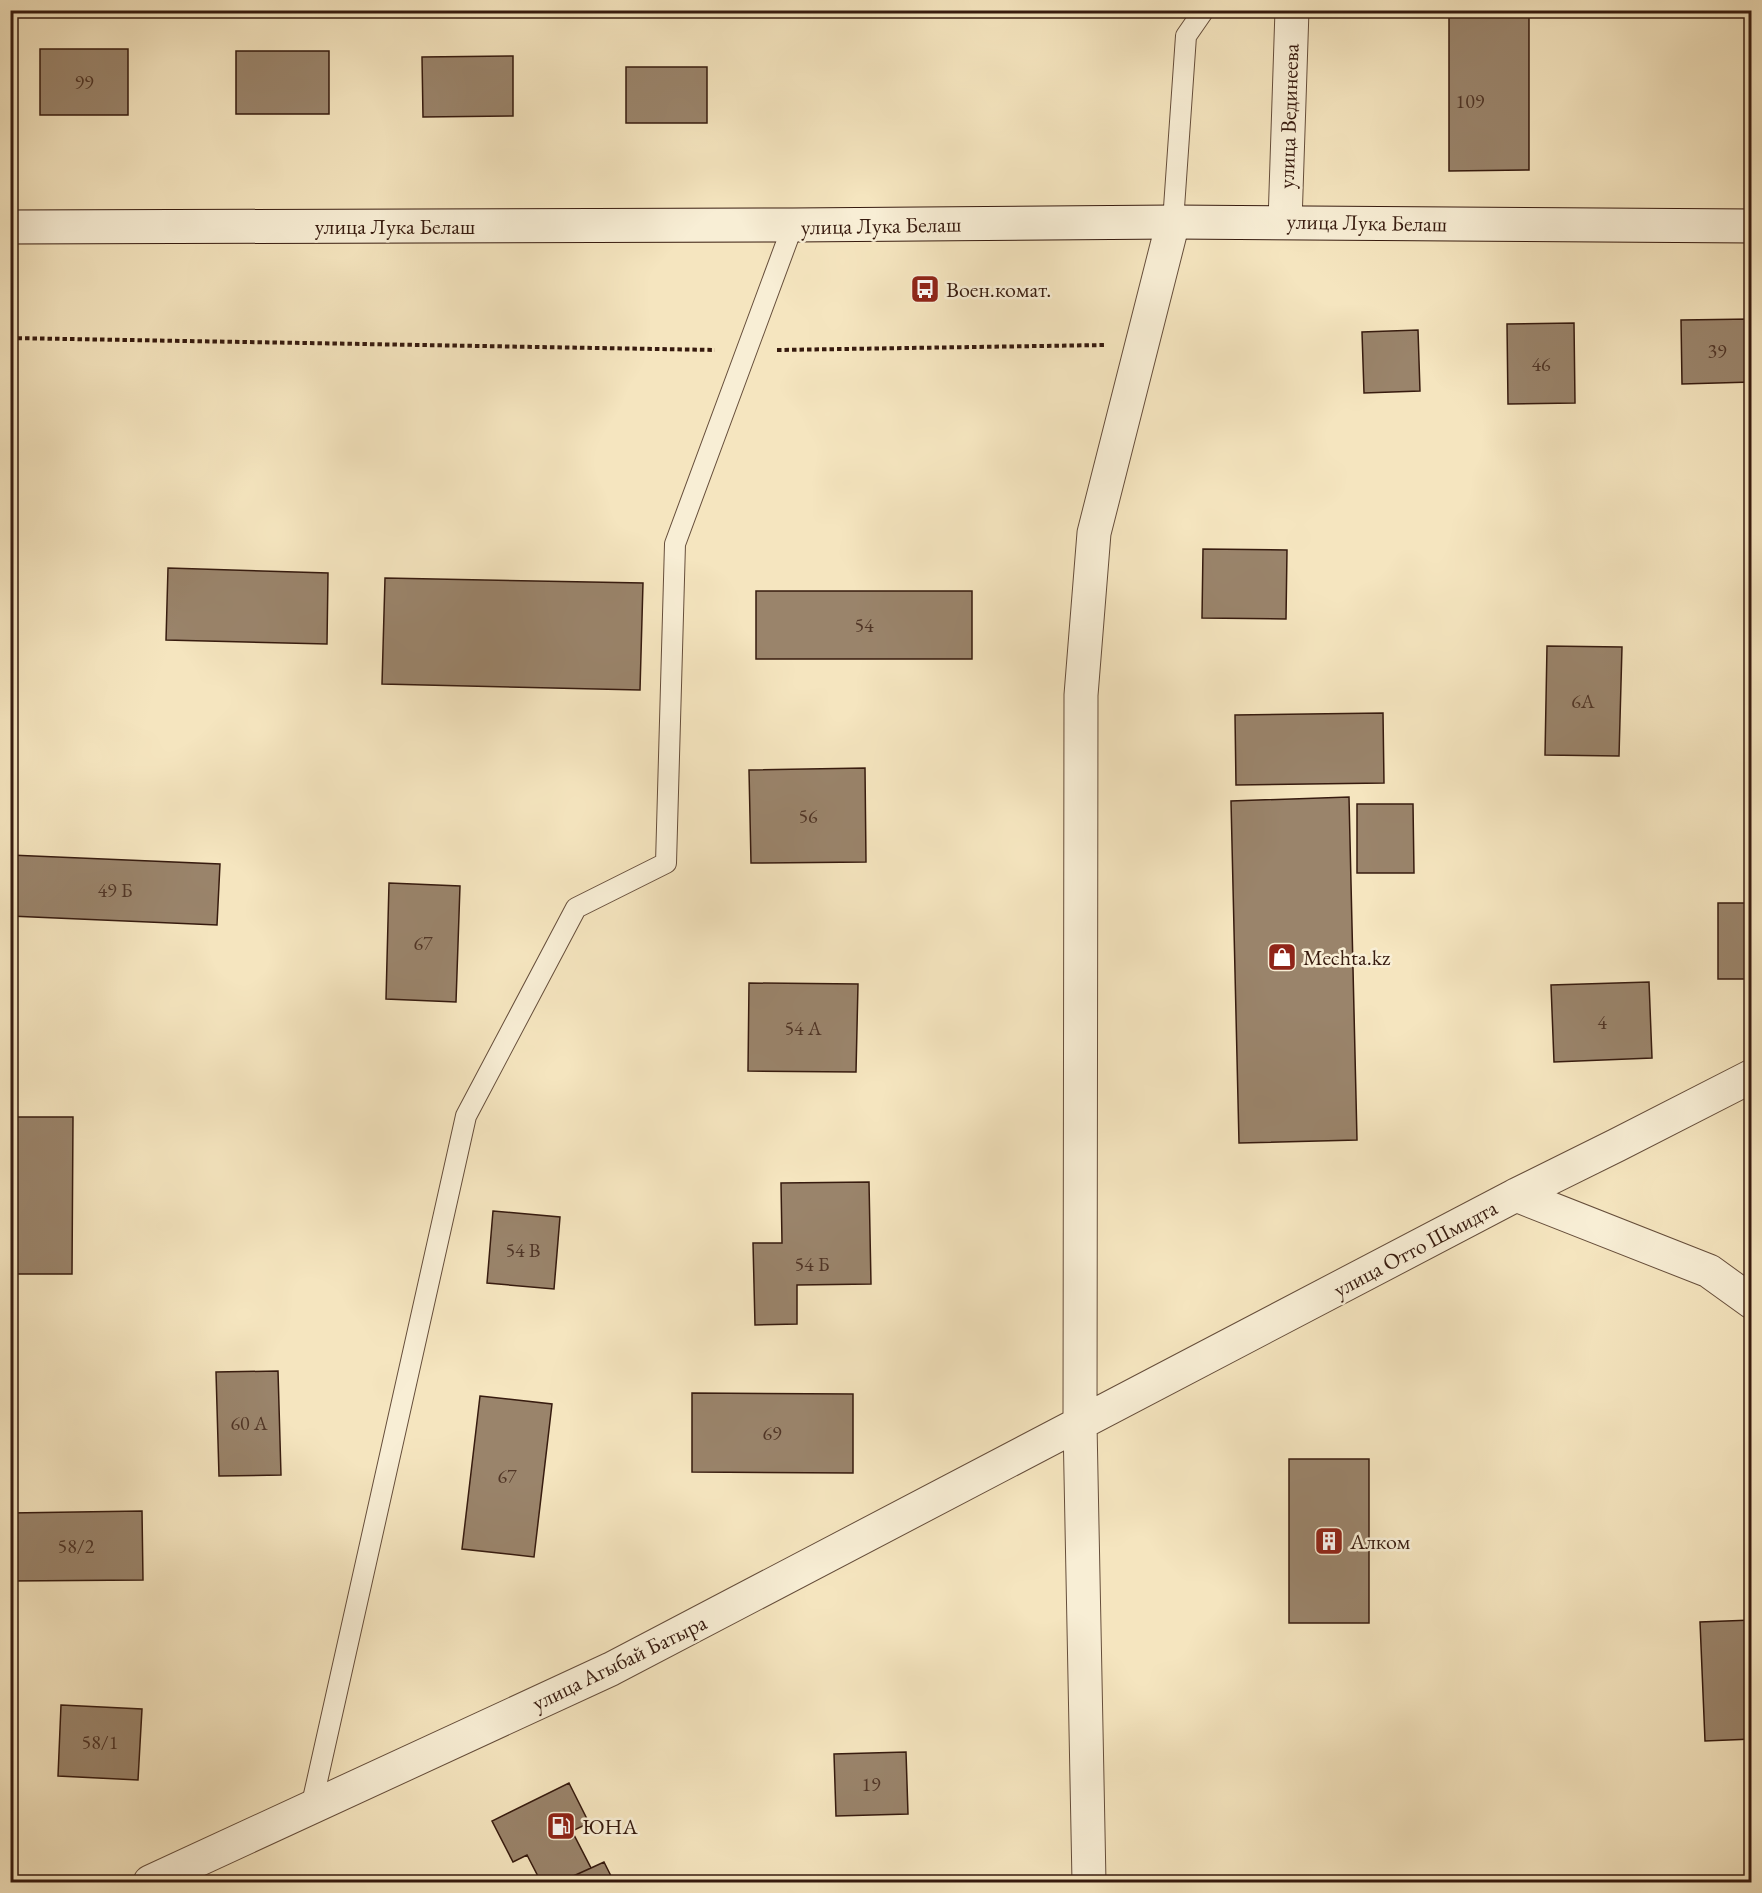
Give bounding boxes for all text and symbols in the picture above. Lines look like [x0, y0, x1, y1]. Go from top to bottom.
street label: улица Вединеева [1271, 43, 1306, 189]
house number: 99 [74, 69, 94, 95]
house number: 109 [1456, 88, 1485, 114]
street label: улица Лука Белаш [1287, 207, 1447, 238]
street label: улица Лука Белаш [801, 210, 961, 241]
street label: улица Лука Белаш [315, 212, 475, 241]
bus stop icon: Воен.комат. [909, 273, 941, 305]
place label: Воен.комат. [946, 275, 1051, 304]
house number: 39 [1707, 338, 1727, 364]
house number: 46 [1531, 351, 1551, 377]
house number: 54 [854, 612, 874, 638]
house number: 6А [1571, 688, 1595, 714]
house number: 56 [798, 803, 818, 829]
house number: 49 Б [98, 877, 133, 903]
house number: 67 [413, 930, 433, 956]
shop icon: Mechta.kz [1266, 941, 1298, 973]
place label: Mechta.kz [1303, 943, 1391, 972]
house number: 4 [1597, 1009, 1607, 1035]
house number: 54 А [784, 1015, 822, 1041]
street label: улица Отто Шмидта [1328, 1193, 1503, 1304]
house number: 54 В [506, 1237, 540, 1263]
house number: 54 Б [795, 1251, 830, 1277]
house number: 60 А [230, 1410, 268, 1436]
house number: 69 [762, 1420, 782, 1446]
house number: 67 [497, 1463, 517, 1489]
building icon: Алком [1313, 1525, 1345, 1557]
place label: Алком [1349, 1527, 1411, 1556]
house number: 58/2 [58, 1533, 95, 1559]
street label: улица Агыбай Батыра [527, 1607, 712, 1717]
house number: 58/1 [82, 1729, 118, 1755]
house number: 19 [861, 1771, 881, 1797]
fuel station icon: ЮНА [545, 1810, 577, 1842]
place label: ЮНА [582, 1812, 638, 1841]

